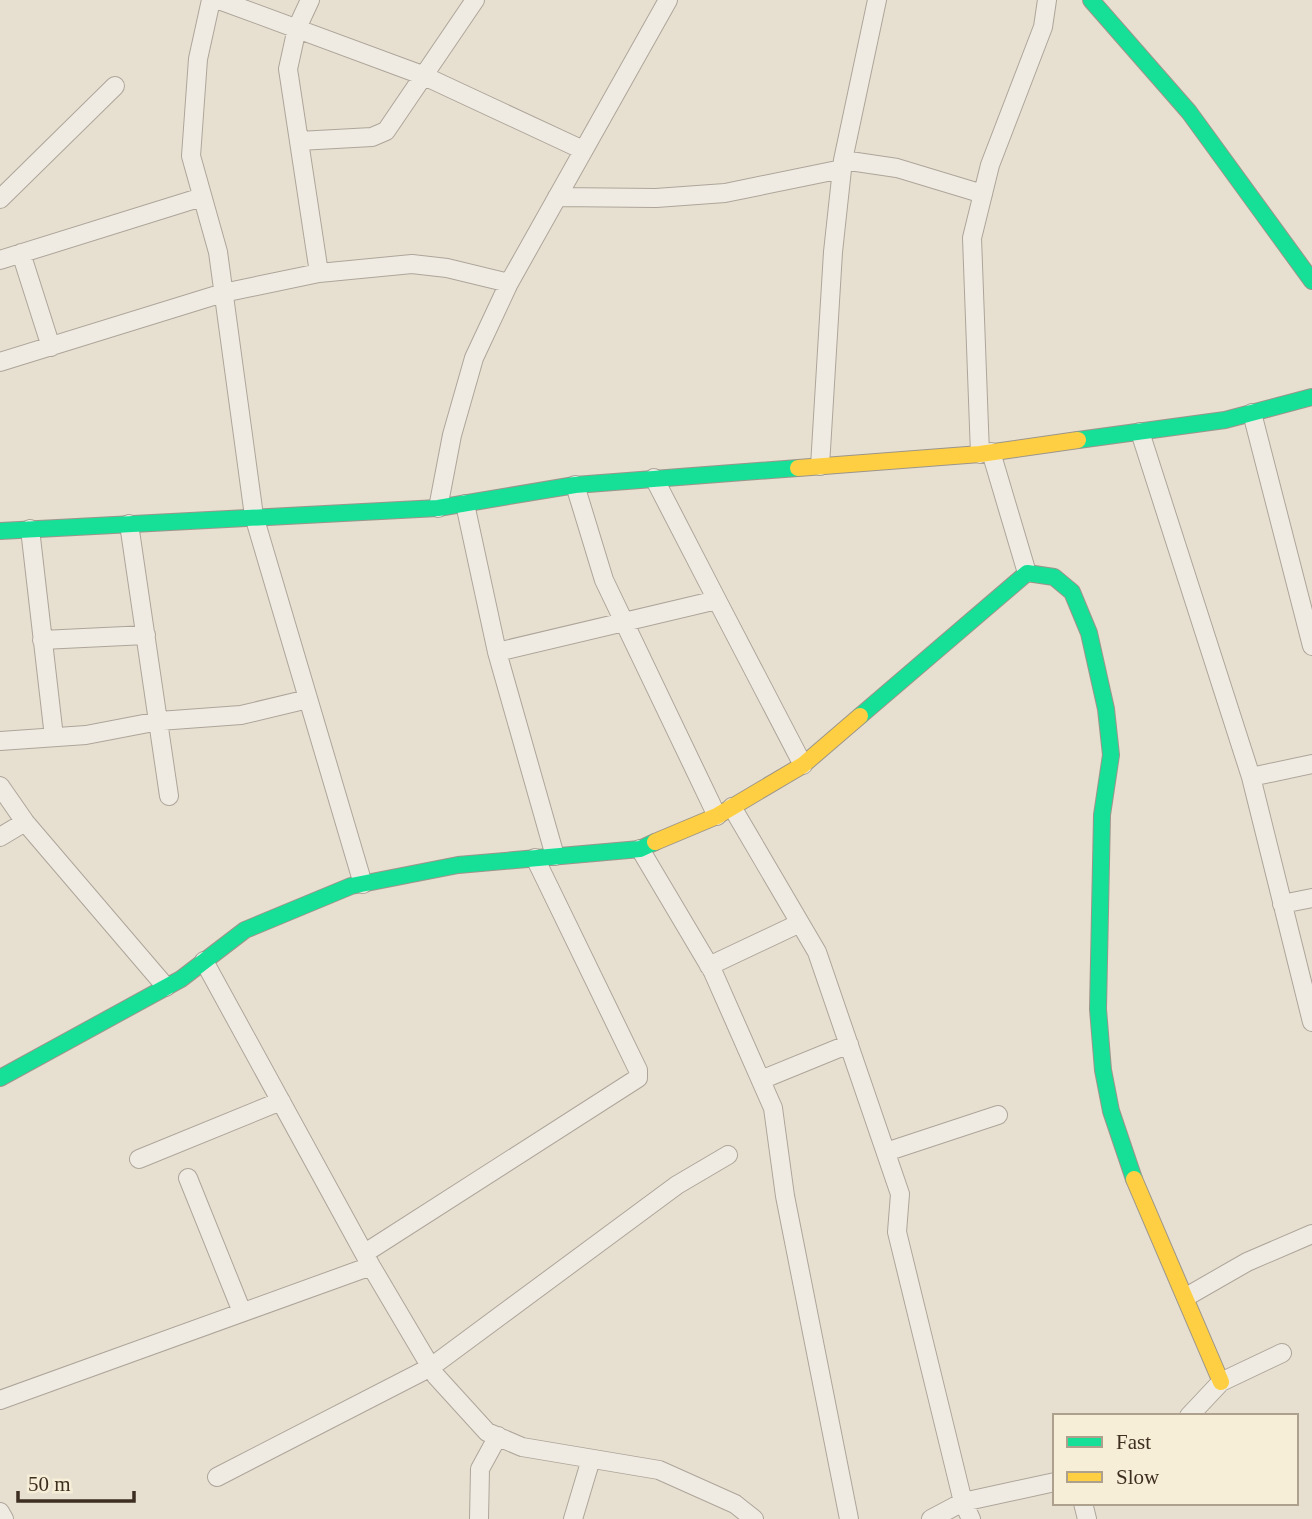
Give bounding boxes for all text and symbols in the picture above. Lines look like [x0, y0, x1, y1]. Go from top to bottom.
legend [1053, 1414, 1298, 1505]
text: Fast [1116, 1430, 1151, 1454]
scale bar [18, 1460, 133, 1504]
text: Slow [1116, 1465, 1160, 1489]
text: 50 m [28, 1472, 71, 1496]

